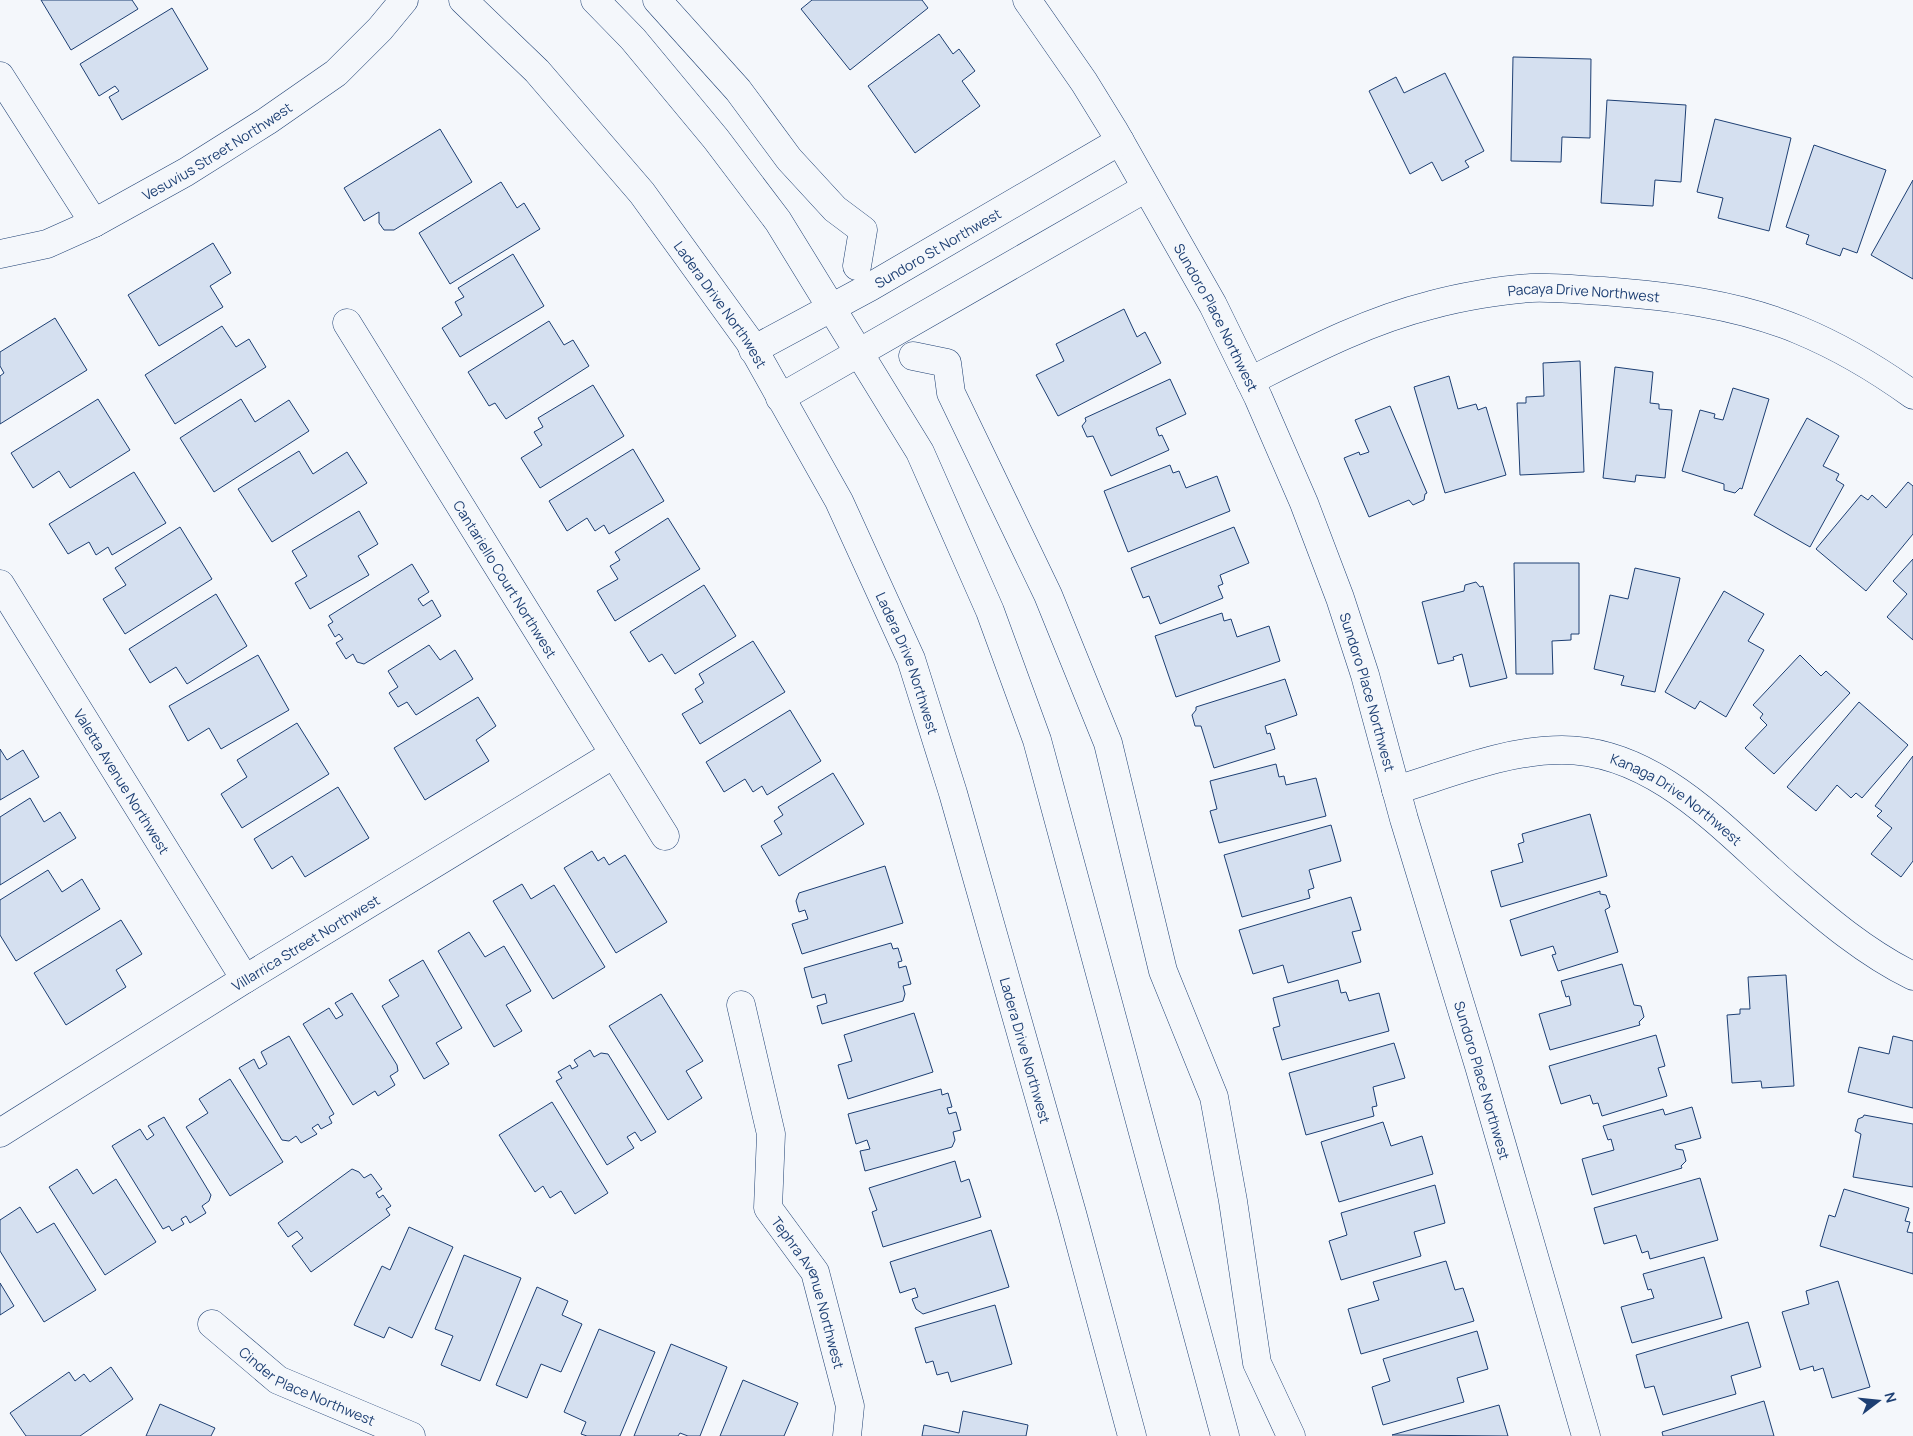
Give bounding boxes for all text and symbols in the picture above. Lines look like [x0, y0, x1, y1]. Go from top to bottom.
street label: Vesuvius Street Northwest [138, 97, 296, 204]
street label: Sundoro St Northwest [871, 203, 1005, 292]
street label: Ladera Drive Northwest [670, 237, 772, 372]
street label: Sundoro Place Northwest [1170, 240, 1263, 395]
street label: Pacaya Drive Northwest [1506, 278, 1661, 306]
street label: Cantariello Court Northwest [449, 496, 562, 662]
street label: Ladera Drive Northwest [872, 589, 944, 737]
street label: Sundoro Place Northwest [1336, 610, 1400, 774]
street label: Valetta Avenue Northwest [70, 705, 175, 858]
street label: Kanaga Drive Northwest [1608, 748, 1747, 849]
street label: Villarrica Street Northwest [228, 890, 383, 995]
street label: Ladera Drive Northwest [996, 975, 1056, 1126]
street label: Sundoro Place Northwest [1450, 999, 1515, 1162]
street label: Tephra Avenue Northwest [768, 1212, 849, 1371]
street label: Cinder Place Northwest [235, 1342, 379, 1430]
north arrow [1853, 1376, 1903, 1426]
text: N [1880, 1390, 1901, 1405]

